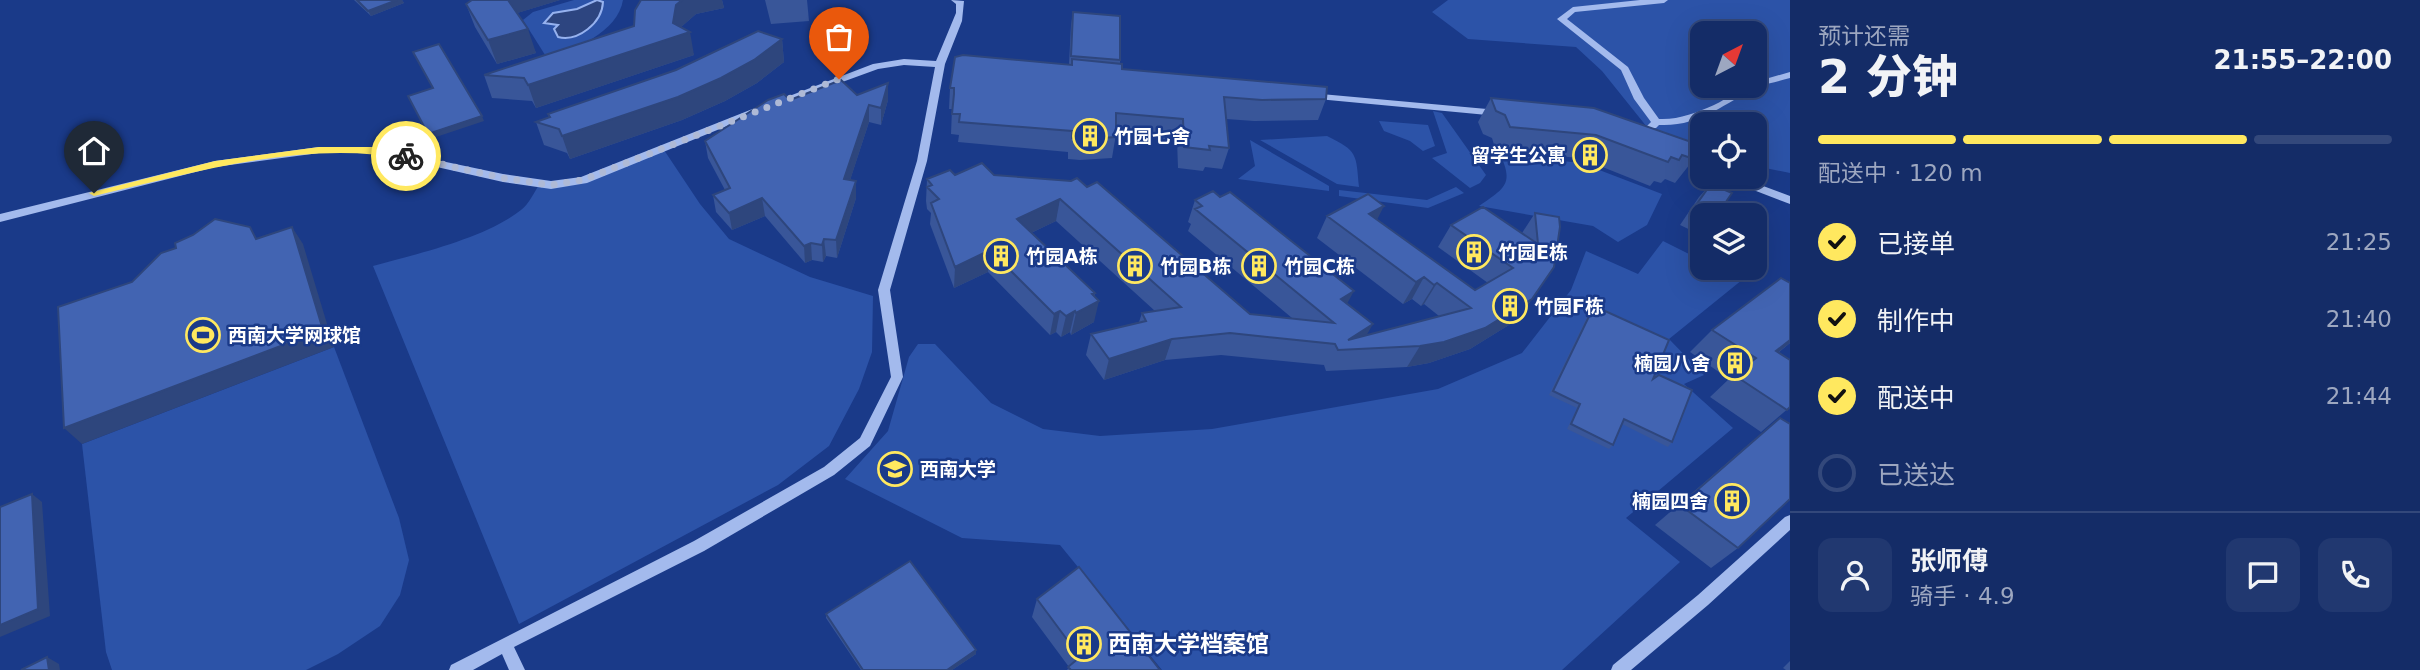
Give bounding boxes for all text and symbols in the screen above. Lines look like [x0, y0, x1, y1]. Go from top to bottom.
pin [809, 7, 869, 79]
icon: bag [820, 18, 858, 56]
north arrow [1690, 21, 1768, 98]
map controls [1690, 21, 1767, 280]
text: 预计还需 [1818, 23, 1910, 49]
text: 21:55–22:00 [2213, 45, 2392, 75]
text: 2 分钟 [1818, 50, 1958, 104]
button: locate [1690, 112, 1767, 189]
building icon: 竹园七舍 [1071, 117, 1109, 155]
pin [64, 121, 124, 193]
courier [371, 121, 441, 191]
place label: 竹园七舍 [1114, 125, 1190, 147]
icon: home [75, 132, 113, 170]
building icon: 留学生公寓 [1571, 136, 1609, 174]
icon: bike [387, 137, 425, 175]
place label: 留学生公寓 [1471, 144, 1566, 166]
text: 配送中 · 120 m [1818, 160, 1983, 186]
button: layers [1690, 203, 1767, 280]
icon: check [1818, 223, 1856, 261]
text: 已接单 [1877, 229, 1955, 259]
text: 21:25 [2326, 229, 2392, 255]
building icon: 竹园E栋 [1455, 233, 1493, 271]
building icon: 竹园A栋 [982, 237, 1020, 275]
place label: 竹园E栋 [1498, 241, 1568, 263]
place label: 竹园A栋 [1026, 245, 1098, 267]
building icon: 竹园B栋 [1116, 247, 1154, 285]
building icon: 竹园C栋 [1240, 247, 1278, 285]
place label: 竹园B栋 [1160, 255, 1231, 277]
place label: 竹园C栋 [1284, 255, 1355, 277]
building icon: 竹园F栋 [1491, 287, 1529, 325]
place label: 竹园F栋 [1534, 295, 1604, 317]
icon: check [1818, 300, 1856, 338]
text: 制作中 [1877, 306, 1955, 336]
text: 21:40 [2326, 306, 2392, 332]
sports icon: 西南大学网球馆 [184, 316, 222, 354]
place label: 西南大学网球馆 [228, 324, 361, 346]
building icon: 楠园八舍 [1716, 344, 1754, 382]
place label: 楠园八舍 [1634, 352, 1710, 374]
icon: check [1818, 377, 1856, 415]
text: 配送中 [1877, 383, 1955, 413]
text: 21:44 [2326, 383, 2392, 409]
school or university icon: 西南大学 [876, 450, 914, 488]
place label: 西南大学 [920, 458, 996, 480]
text: 已送达 [1877, 460, 1955, 490]
building icon: 楠园四舍 [1713, 482, 1751, 520]
place label: 楠园四舍 [1632, 490, 1708, 512]
button: person [1818, 538, 1892, 612]
button: chat [2226, 538, 2300, 612]
button: phone [2318, 538, 2392, 612]
text: 张师傅 [1910, 546, 1988, 576]
text: 骑手 · 4.9 [1910, 583, 2015, 609]
building icon: 西南大学档案馆 [1065, 625, 1103, 663]
place label: 西南大学档案馆 [1108, 631, 1269, 657]

